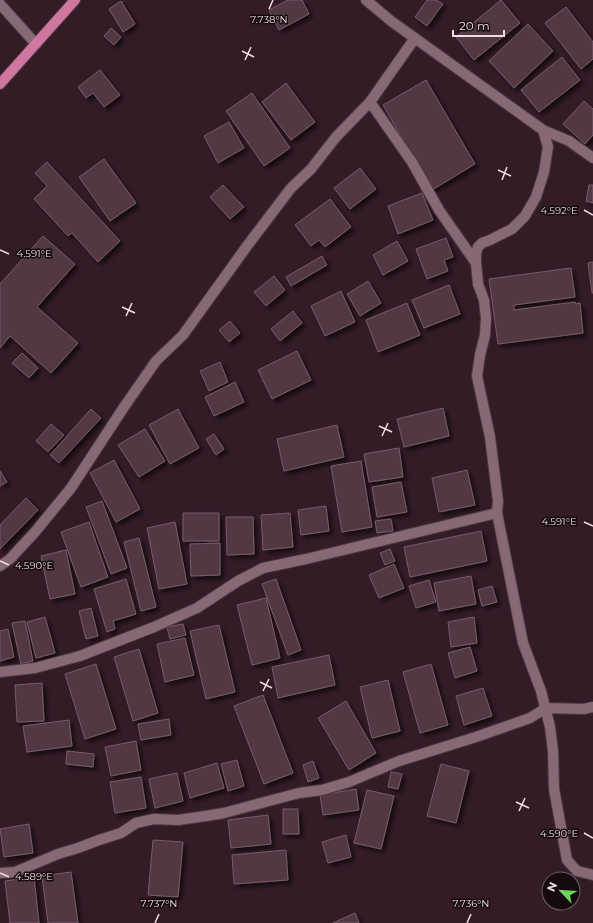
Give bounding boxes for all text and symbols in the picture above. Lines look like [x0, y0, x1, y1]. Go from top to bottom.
scale bar [453, 12, 504, 38]
text: 7.738°N [250, 13, 288, 26]
text: 20 m [459, 18, 490, 33]
text: 4.592°E [540, 204, 578, 217]
text: 4.591°E [16, 247, 52, 260]
text: 4.591°E [541, 515, 577, 528]
text: 4.590°E [15, 559, 53, 572]
text: 4.590°E [540, 827, 578, 840]
text: 4.589°E [15, 870, 53, 883]
north arrow [541, 871, 581, 911]
text: N [544, 880, 560, 894]
text: 7.737°N [141, 897, 177, 910]
text: 7.736°N [452, 897, 490, 910]

